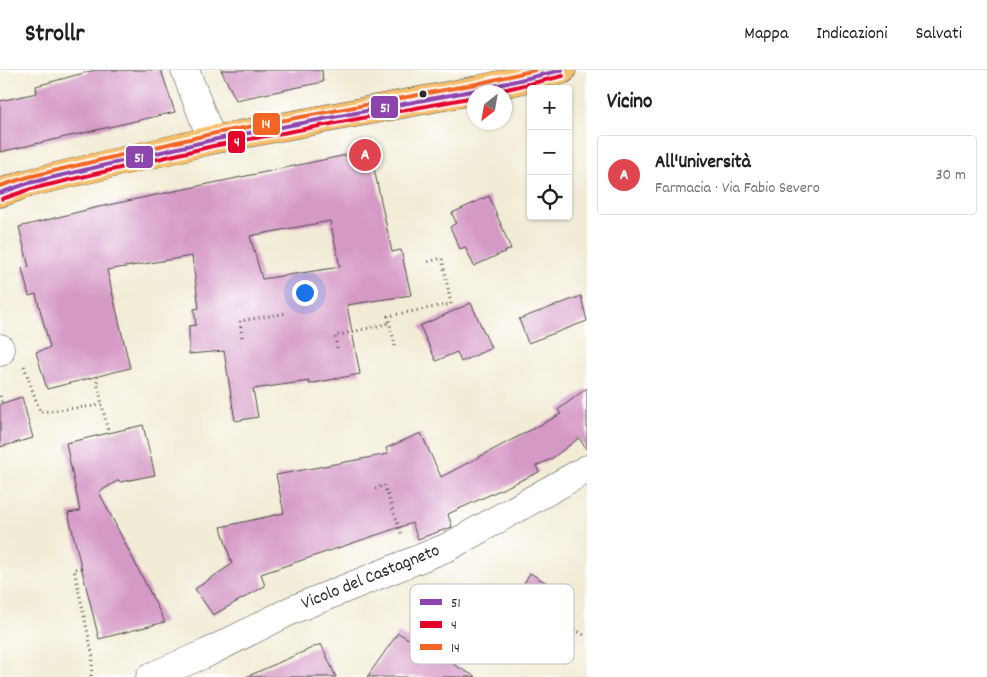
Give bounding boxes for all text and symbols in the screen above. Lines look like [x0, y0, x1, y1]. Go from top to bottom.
text: Strollr [25, 18, 84, 52]
text: Mappa [744, 22, 788, 47]
text: Indicazioni [816, 22, 887, 47]
text: Salvati [915, 22, 962, 47]
north arrow [467, 85, 512, 130]
map controls [527, 85, 572, 220]
button: + [527, 85, 572, 130]
text: Vicino [607, 88, 652, 118]
unlabelled marker [418, 89, 428, 99]
line badge: 51 [370, 95, 399, 119]
text: 51 [380, 99, 390, 119]
line badge: 14 [252, 112, 281, 136]
text: 14 [262, 115, 271, 135]
line badge: 4 [227, 130, 246, 154]
button: − [527, 130, 572, 175]
text: 4 [234, 133, 240, 153]
pin: A [349, 136, 381, 174]
line badge: 51 [125, 145, 154, 169]
text: 51 [134, 149, 144, 169]
text: All'Università [655, 150, 751, 177]
text: A [620, 164, 628, 187]
text: 30 m [936, 164, 966, 187]
button: locate [527, 175, 572, 220]
text: Farmacia · Via Fabio Severo [655, 177, 820, 200]
your location [292, 280, 318, 306]
street label: Vicolo del Castagneto [298, 539, 444, 617]
legend [410, 584, 574, 664]
text: 51 [451, 594, 461, 614]
text: 4 [451, 616, 457, 636]
text: 14 [451, 639, 460, 659]

